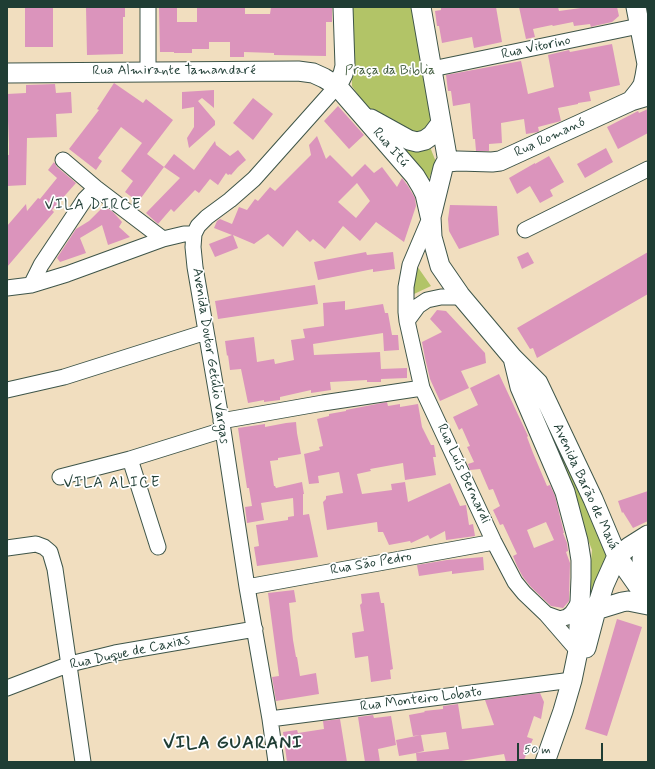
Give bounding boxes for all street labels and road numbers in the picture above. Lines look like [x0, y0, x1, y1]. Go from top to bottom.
street label: Rua Vitorino [500, 32, 572, 64]
street label: Rua Almirante Tamandaré [92, 63, 256, 79]
street label: Rua Romanó [512, 114, 588, 162]
street label: Rua Itú [368, 125, 412, 171]
street label: Avenida Doutor Getúlio Vargas [188, 267, 232, 445]
street label: Avenida Barão de Mauá [548, 421, 622, 553]
street label: Rua Luís Bernardi [433, 422, 493, 526]
street label: Rua São Pedro [329, 549, 413, 579]
street label: Rua Duque de Caxias [68, 632, 192, 674]
street label: Rua Monteiro Lobato [359, 684, 483, 716]

